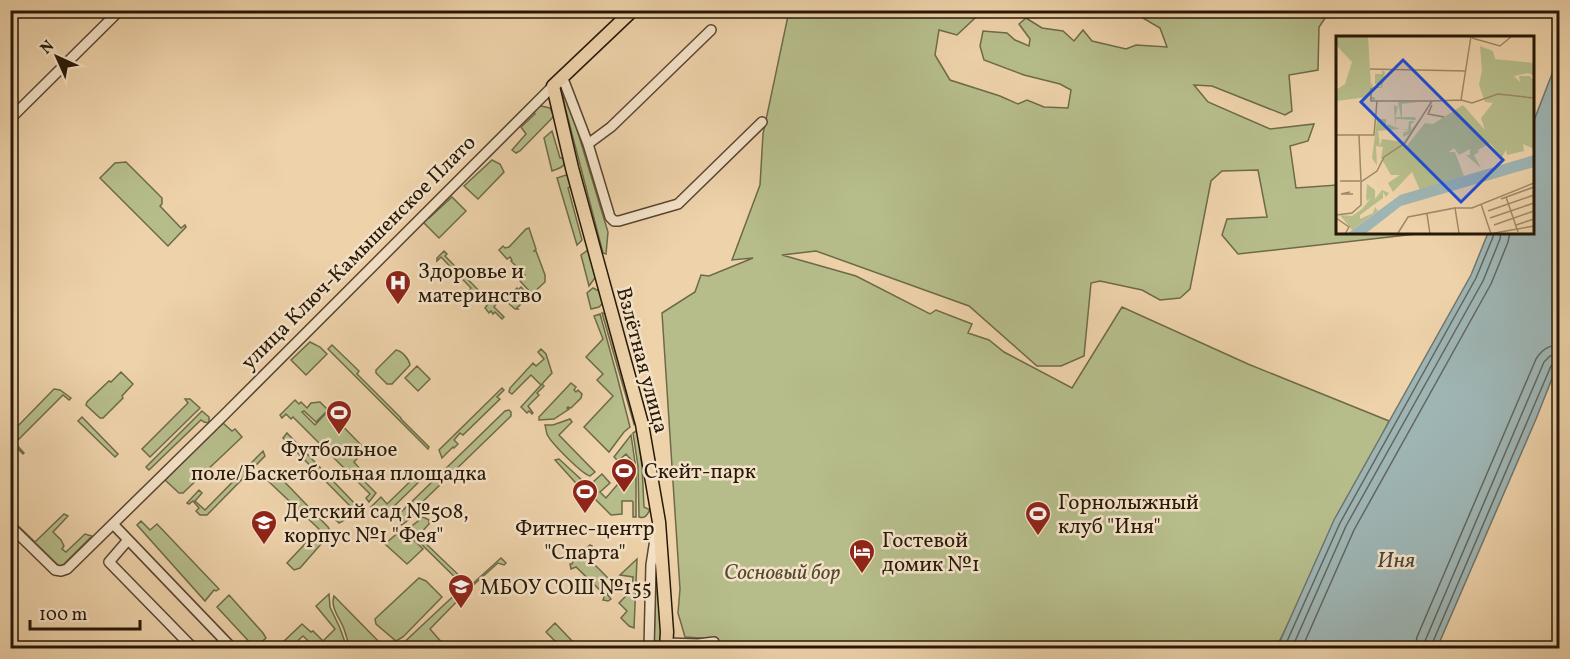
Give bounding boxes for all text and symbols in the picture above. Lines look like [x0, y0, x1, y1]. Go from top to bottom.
north arrow [27, 27, 87, 87]
text: N [36, 36, 60, 60]
inset map [1336, 36, 1534, 234]
street label: улица Ключ-Камышенское Плато [235, 129, 483, 377]
place label: Здоровье и материнство [418, 258, 542, 311]
hospital icon: Здоровье и материнство [383, 268, 413, 306]
street label: Взлётная улица [608, 284, 675, 437]
sports icon: Футбольное поле/Баскетбольная площадка [324, 398, 354, 436]
place label: Футбольное поле/Баскетбольная площадка [191, 436, 487, 489]
sports icon: Скейт-парк [609, 456, 639, 494]
place label: Скейт-парк [644, 458, 756, 487]
sports icon: Фитнес-центр "Спарта" [570, 477, 600, 515]
place label: Горнолыжный клуб "Иня" [1058, 489, 1199, 542]
place label: Детский сад №508, корпус №1 "Фея" [284, 498, 469, 551]
sports icon: Горнолыжный клуб "Иня" [1023, 499, 1053, 537]
school or university icon: Детский сад №508, корпус №1 "Фея" [249, 508, 279, 546]
place label: Фитнес-центр "Спарта" [515, 515, 655, 568]
place label: Гостевой домик №1 [882, 527, 980, 580]
hotel icon: Гостевой домик №1 [847, 537, 877, 575]
water label: Иня [1377, 546, 1415, 577]
park label: Сосновый бор [724, 559, 840, 588]
school or university icon: МБОУ СОШ №155 [446, 572, 476, 610]
place label: МБОУ СОШ №155 [480, 574, 652, 603]
scale bar [30, 593, 140, 631]
text: 100 m [39, 603, 88, 628]

